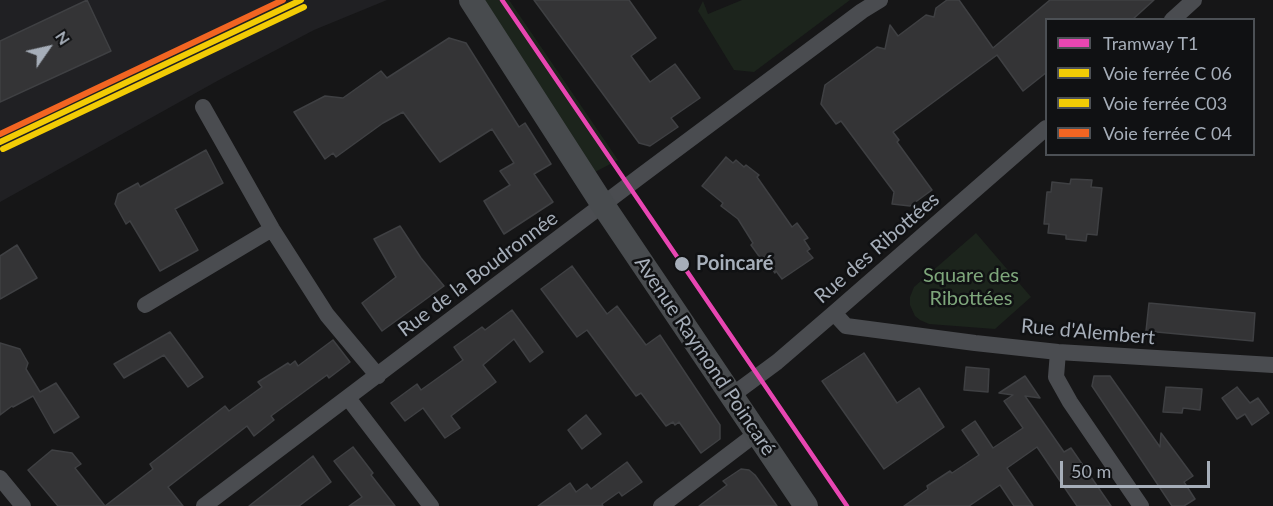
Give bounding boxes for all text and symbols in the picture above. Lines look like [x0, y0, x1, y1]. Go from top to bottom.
north arrow [18, 18, 78, 78]
legend [1045, 18, 1255, 156]
text: N [52, 27, 75, 48]
text: Tramway T1 [1103, 32, 1199, 54]
text: Voie ferrée C 06 [1103, 62, 1232, 84]
text: Voie ferrée C03 [1103, 92, 1227, 114]
text: Voie ferrée C 04 [1103, 122, 1232, 144]
street label: Rue des Ribottées [810, 187, 944, 309]
street label: Rue de la Boudronnée [393, 206, 563, 342]
street label: Avenue Raymond Poincaré [629, 252, 781, 460]
place label: Poincaré [696, 252, 773, 276]
marker: Poincaré [673, 255, 691, 273]
park label: Square des Ribottées [923, 264, 1019, 311]
street label: Rue d'Alembert [1020, 314, 1156, 350]
scale bar [1063, 449, 1213, 487]
text: 50 m [1071, 460, 1111, 482]

